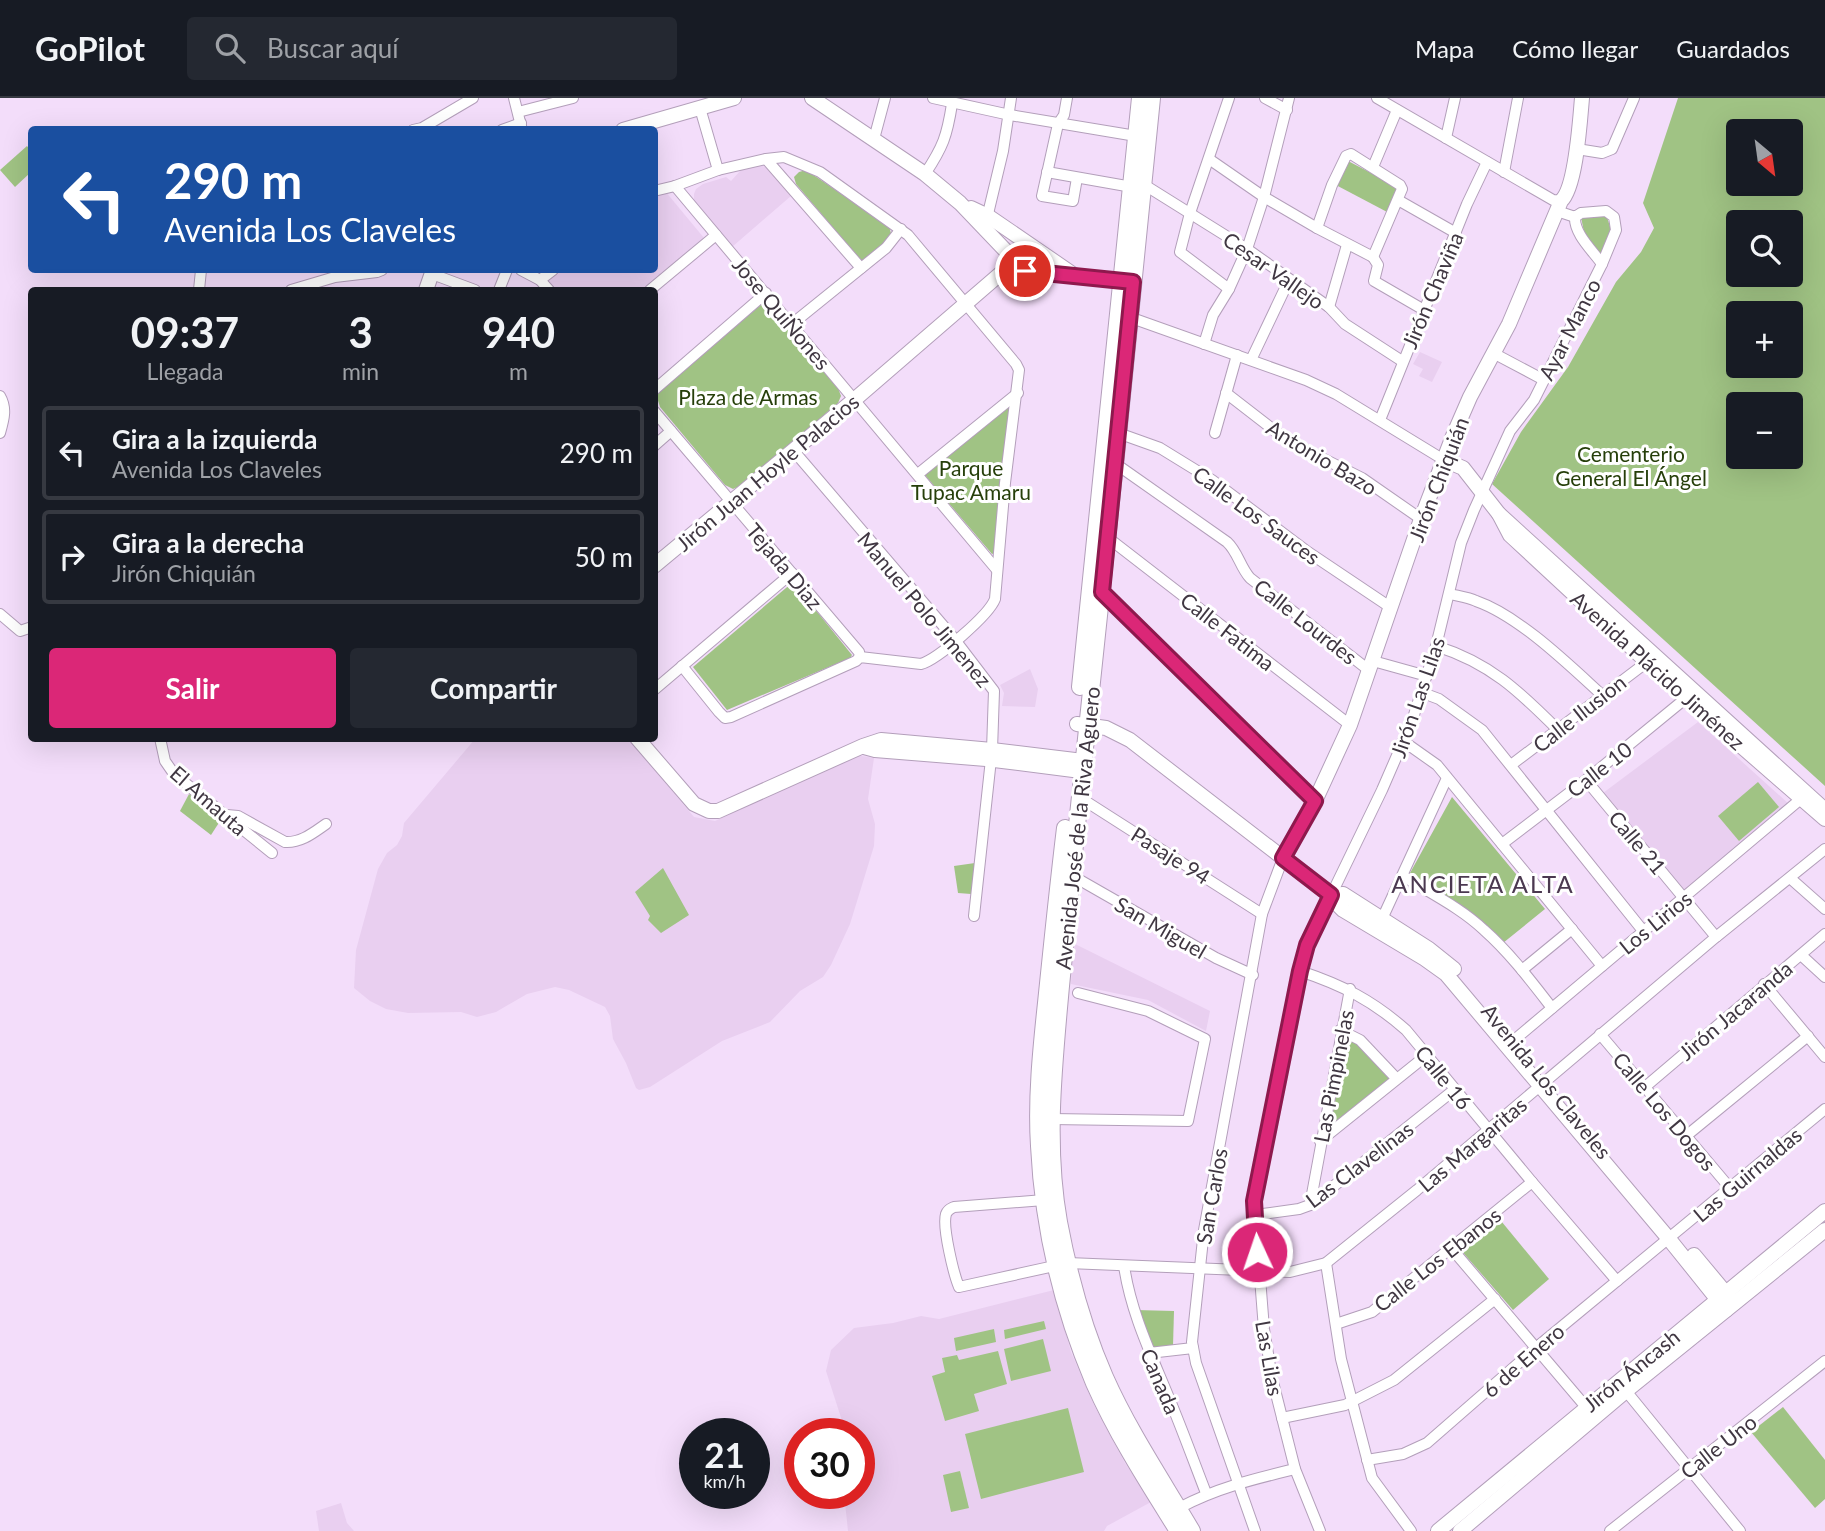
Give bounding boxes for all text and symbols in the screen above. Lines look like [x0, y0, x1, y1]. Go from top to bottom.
search box [187, 17, 677, 80]
text: GoPilot [35, 28, 145, 68]
icon: search [211, 29, 249, 67]
text: Buscar aquí [267, 32, 399, 64]
text: Mapa [1415, 34, 1474, 63]
text: Cómo llegar [1512, 34, 1638, 63]
text: Guardados [1676, 34, 1790, 63]
north arrow [1726, 119, 1802, 196]
map controls [1726, 119, 1803, 469]
text: 290 m [164, 151, 302, 209]
icon: left [49, 154, 140, 245]
text: Avenida Los Claveles [164, 210, 456, 249]
button: search [1726, 210, 1803, 287]
street label: Cesar Vallejo [1219, 226, 1329, 314]
street label: Jirón Chaviña [1396, 228, 1468, 352]
pin [995, 241, 1055, 301]
street label: Jose QuiÑones [728, 252, 836, 374]
icon: arrive [1006, 252, 1044, 290]
street label: Ayar Manco [1533, 274, 1605, 384]
button: + [1726, 301, 1803, 378]
text: 09:37 [131, 307, 239, 357]
text: 3 [348, 307, 373, 357]
text: 940 [482, 307, 555, 357]
text: Llegada [146, 357, 224, 385]
text: min [342, 357, 379, 385]
text: m [509, 357, 528, 385]
park label: Plaza de Armas [678, 384, 818, 409]
street label: Jirón Juan Hoyle Palacios [671, 388, 863, 556]
button: − [1726, 392, 1803, 469]
street label: Jirón Chiquián [1403, 413, 1473, 545]
street label: Antonio Bazo [1262, 414, 1382, 500]
text: Gira a la izquierda [112, 423, 318, 455]
icon: left [53, 434, 91, 472]
text: 290 m [560, 437, 633, 469]
park label: Cementerio General El Ángel [1555, 441, 1707, 490]
text: Avenida Los Claveles [112, 455, 322, 483]
park label: Parque Tupac Amaru [911, 455, 1031, 504]
street label: Calle Los Sauces [1189, 461, 1325, 569]
street label: Tejada Diaz [742, 518, 828, 614]
street label: Manuel Polo Jimenez [853, 526, 997, 692]
text: Gira a la derecha [112, 527, 304, 559]
icon: right [53, 538, 91, 576]
text: 50 m [575, 541, 633, 573]
text: Jirón Chiquián [112, 559, 256, 587]
street label: Calle Lourdes [1250, 573, 1362, 669]
street label: Avenida Plácido Jiménez [1566, 585, 1750, 755]
street label: Calle Fatima [1176, 587, 1280, 675]
street label: Jirón Las Lilas [1385, 633, 1449, 761]
button: Salir [49, 648, 336, 728]
button: Compartir [350, 648, 637, 728]
street label: Calle Ilusion [1528, 669, 1630, 757]
street label: Avenida José de la Riva Aguero [1050, 685, 1104, 971]
street label: Calle 10 [1562, 736, 1636, 802]
street label: El Amauta [166, 760, 252, 840]
street label: Calle 21 [1604, 805, 1672, 879]
street label: Pasaje 94 [1127, 821, 1215, 889]
district label: ANCIETA ALTA [1391, 869, 1575, 898]
street label: Los Lirios [1614, 885, 1696, 959]
street label: San Miguel [1111, 891, 1211, 963]
street label: Jirón Jacaranda [1673, 955, 1797, 1065]
street label: Avenida Los Claveles [1477, 999, 1617, 1163]
street label: Las Pimpinelas [1308, 1008, 1358, 1144]
street label: Calle 16 [1411, 1040, 1477, 1114]
street label: Calle Los Dogos [1608, 1047, 1722, 1175]
street label: Las Margaritas [1413, 1091, 1531, 1197]
street label: Las Clavelinas [1300, 1116, 1418, 1212]
street label: Las Guirnaldas [1688, 1121, 1806, 1227]
street label: San Carlos [1190, 1146, 1232, 1246]
street label: Calle Los Ebanos [1369, 1202, 1505, 1316]
position arrow [1220, 1215, 1294, 1289]
street label: Las Lilas [1251, 1318, 1289, 1398]
street label: 6 de Enero [1477, 1318, 1569, 1402]
street label: Jirón Áncash [1578, 1324, 1684, 1416]
street label: Canada [1136, 1344, 1186, 1418]
street label: Calle Uno [1675, 1409, 1761, 1483]
speed limit sign: 30 [784, 1418, 875, 1509]
text: 21 [704, 1433, 745, 1475]
text: km/h [703, 1470, 746, 1492]

